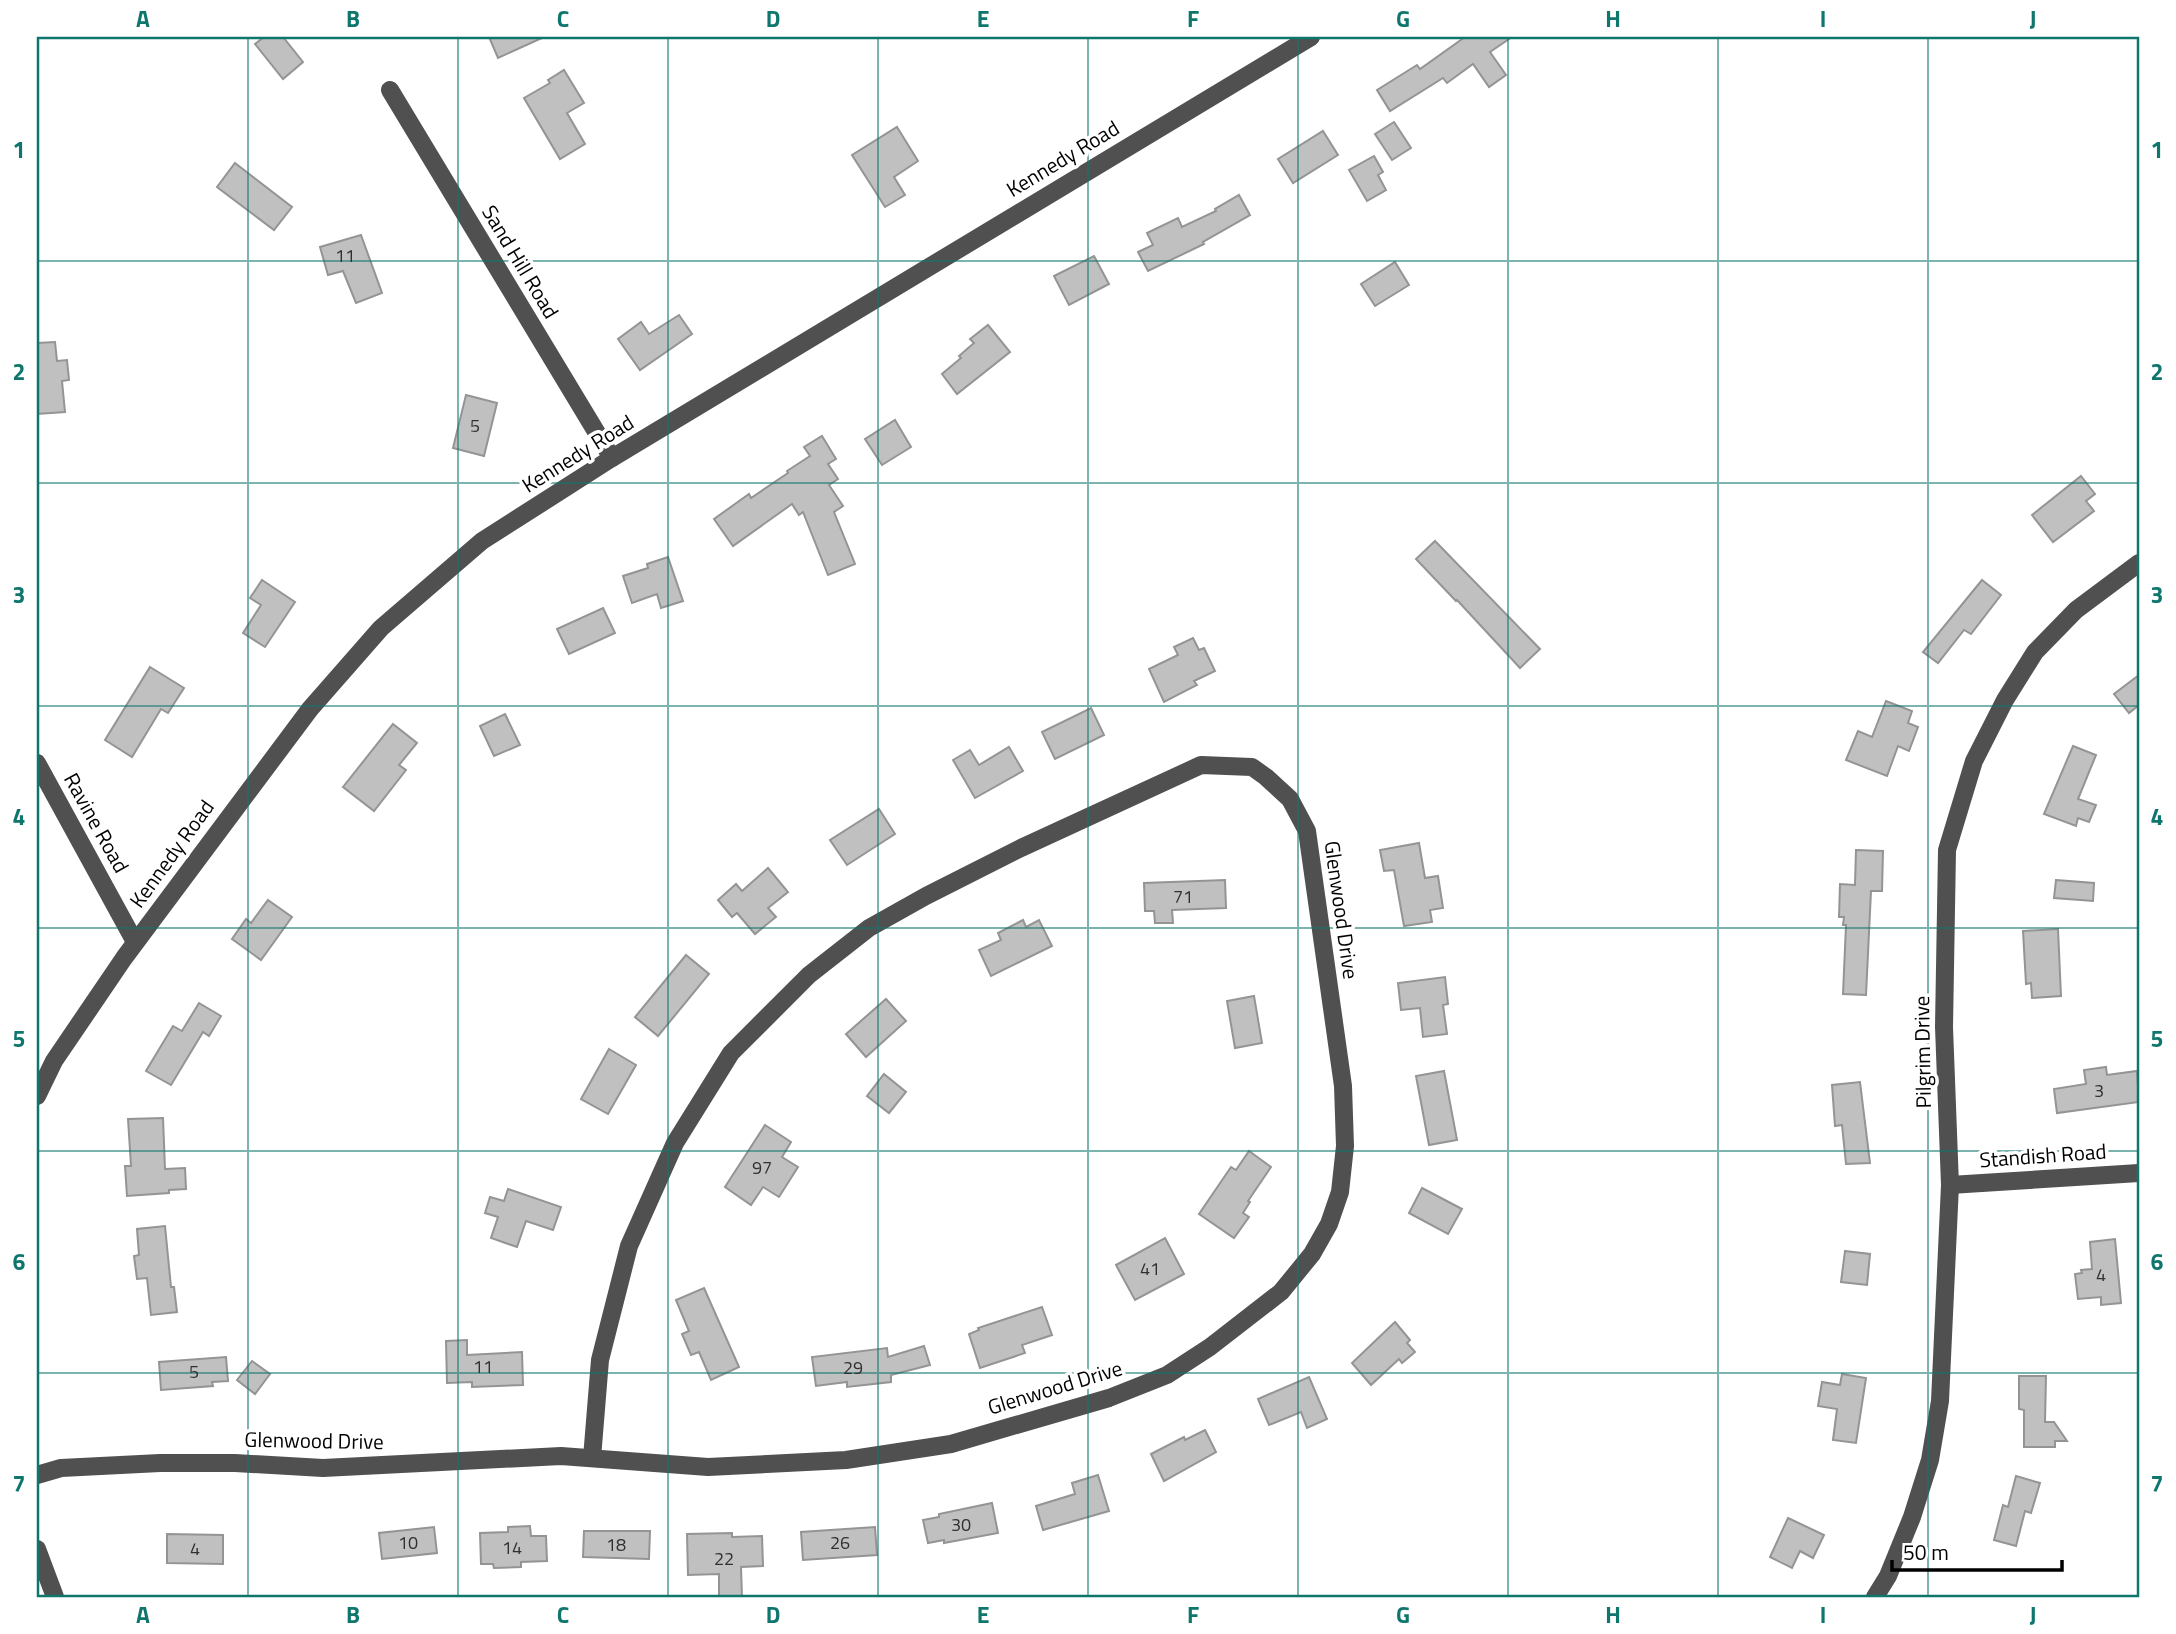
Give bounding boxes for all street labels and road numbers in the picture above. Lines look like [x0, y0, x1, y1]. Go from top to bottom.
street label: Kennedy Road [1000, 112, 1125, 204]
street label: Sand Hill Road [474, 199, 567, 324]
street label: Kennedy Road [515, 406, 640, 500]
street label: Ravine Road [56, 767, 138, 878]
street label: Kennedy Road [121, 793, 221, 914]
street label: Glenwood Drive [1316, 839, 1368, 981]
street label: Pilgrim Drive [1905, 995, 1939, 1109]
street label: Standish Road [1978, 1135, 2107, 1175]
street label: Glenwood Drive [983, 1351, 1126, 1423]
street label: Glenwood Drive [244, 1423, 384, 1457]

